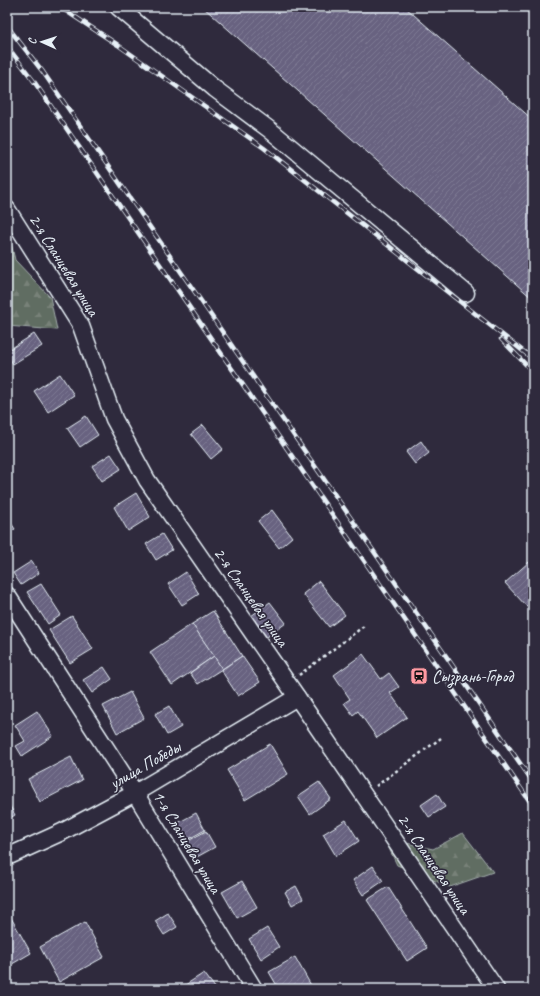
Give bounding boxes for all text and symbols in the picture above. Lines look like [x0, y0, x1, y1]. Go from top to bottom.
north arrow [22, 22, 62, 62]
text: С [25, 37, 39, 45]
street label: 2-я Сланцевая улица [24, 210, 104, 321]
street label: 2-я Сланцевая улица [209, 543, 294, 652]
station icon: Сызрань-Город [409, 666, 429, 686]
place label: Сызрань-Город [432, 666, 514, 688]
street label: улица Победы [105, 735, 186, 794]
street label: 1-я Сланцевая улица [148, 787, 227, 898]
street label: 2-я Сланцевая улица [393, 810, 476, 919]

